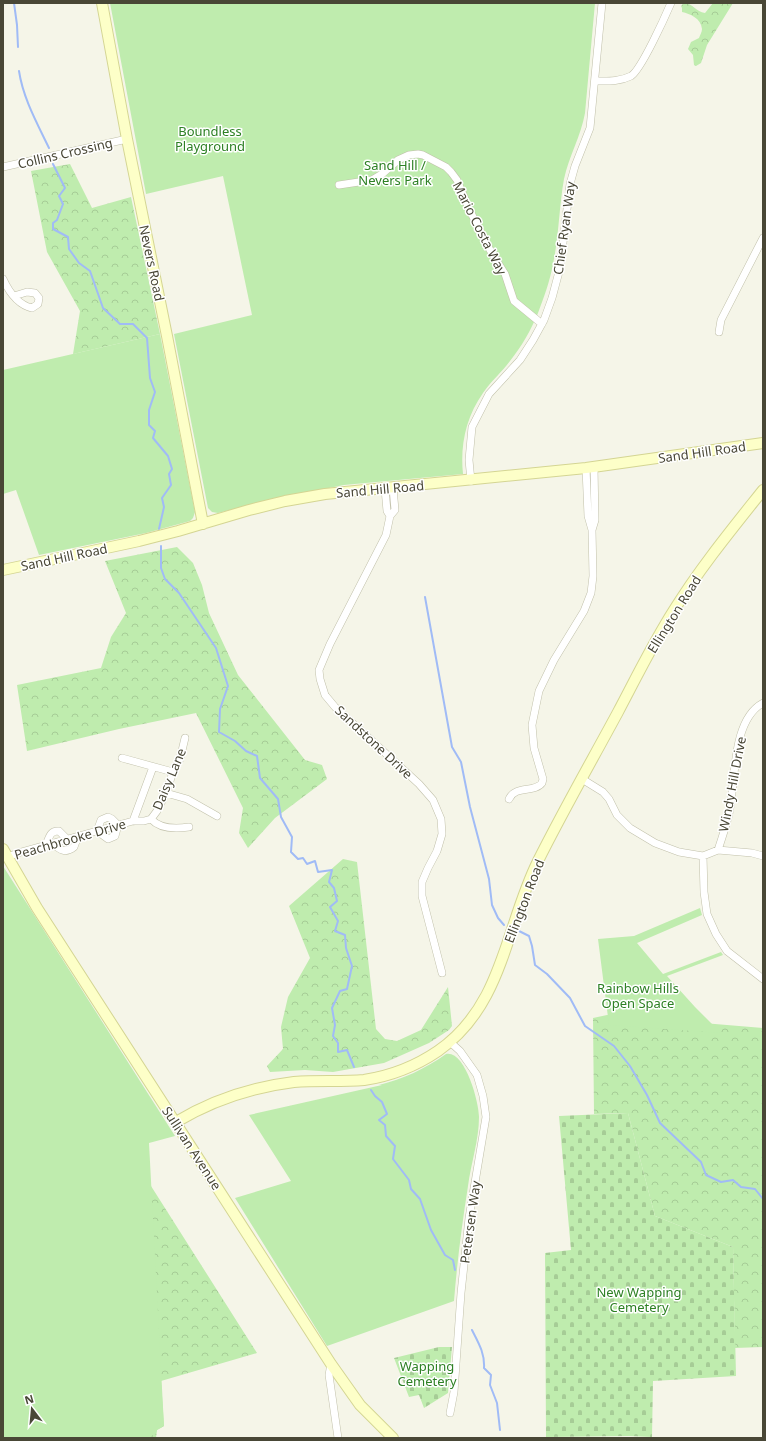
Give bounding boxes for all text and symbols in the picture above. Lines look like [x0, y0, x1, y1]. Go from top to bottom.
park label: Boundless Playground [175, 122, 245, 155]
street label: Collins Crossing [16, 133, 114, 173]
park label: Sand Hill / Nevers Park [358, 156, 432, 189]
street label: Mario Costa Way [449, 178, 511, 278]
street label: Chief Ryan Way [549, 180, 580, 276]
street label: Nevers Road [135, 223, 169, 303]
street label: Sand Hill Road [657, 437, 747, 467]
street label: Sand Hill Road [335, 476, 425, 502]
street label: Sand Hill Road [19, 539, 109, 575]
street label: Ellington Road [643, 572, 705, 656]
street label: Sandstone Drive [331, 701, 417, 783]
street label: Windy Hill Drive [714, 735, 750, 833]
street label: Daisy Lane [148, 745, 190, 813]
street label: Peachbrooke Drive [12, 814, 128, 864]
street label: Ellington Road [500, 856, 548, 946]
park label: Rainbow Hills Open Space [597, 979, 679, 1012]
street label: Sullivan Avenue [158, 1103, 226, 1193]
street label: Petersen Way [455, 1179, 485, 1265]
park label: New Wapping Cemetery [596, 1283, 682, 1316]
park label: Wapping Cemetery [397, 1357, 457, 1390]
north arrow [12, 1389, 52, 1429]
text: N [23, 1390, 35, 1407]

